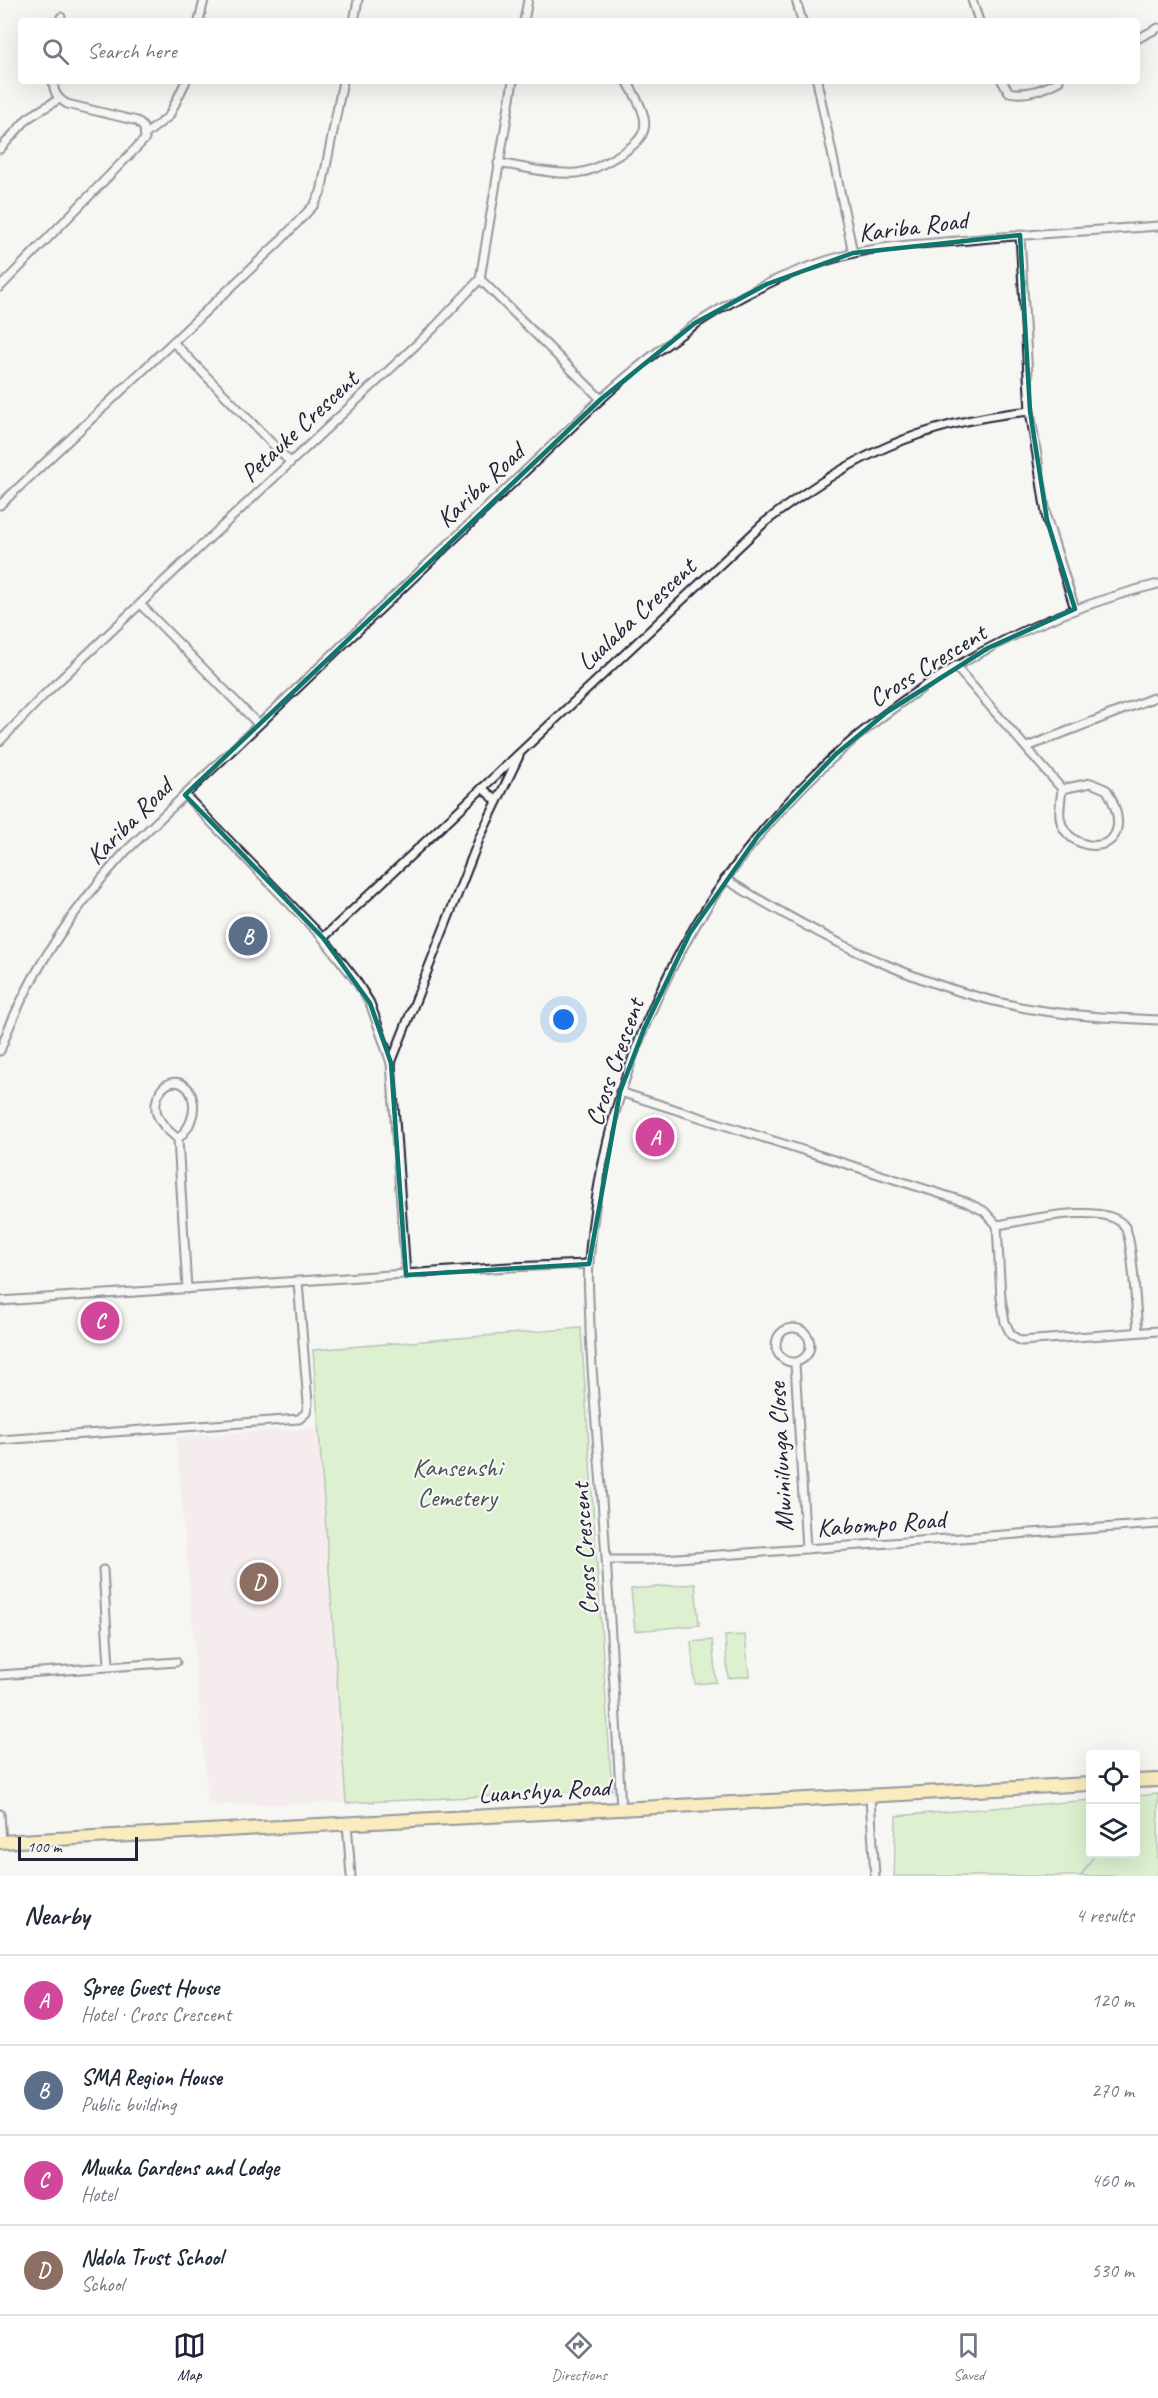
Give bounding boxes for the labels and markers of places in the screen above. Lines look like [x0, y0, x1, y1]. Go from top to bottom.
pin: B [228, 914, 268, 958]
pin: A [636, 1114, 674, 1160]
pin: C [80, 1298, 120, 1344]
pin: D [240, 1560, 278, 1604]

